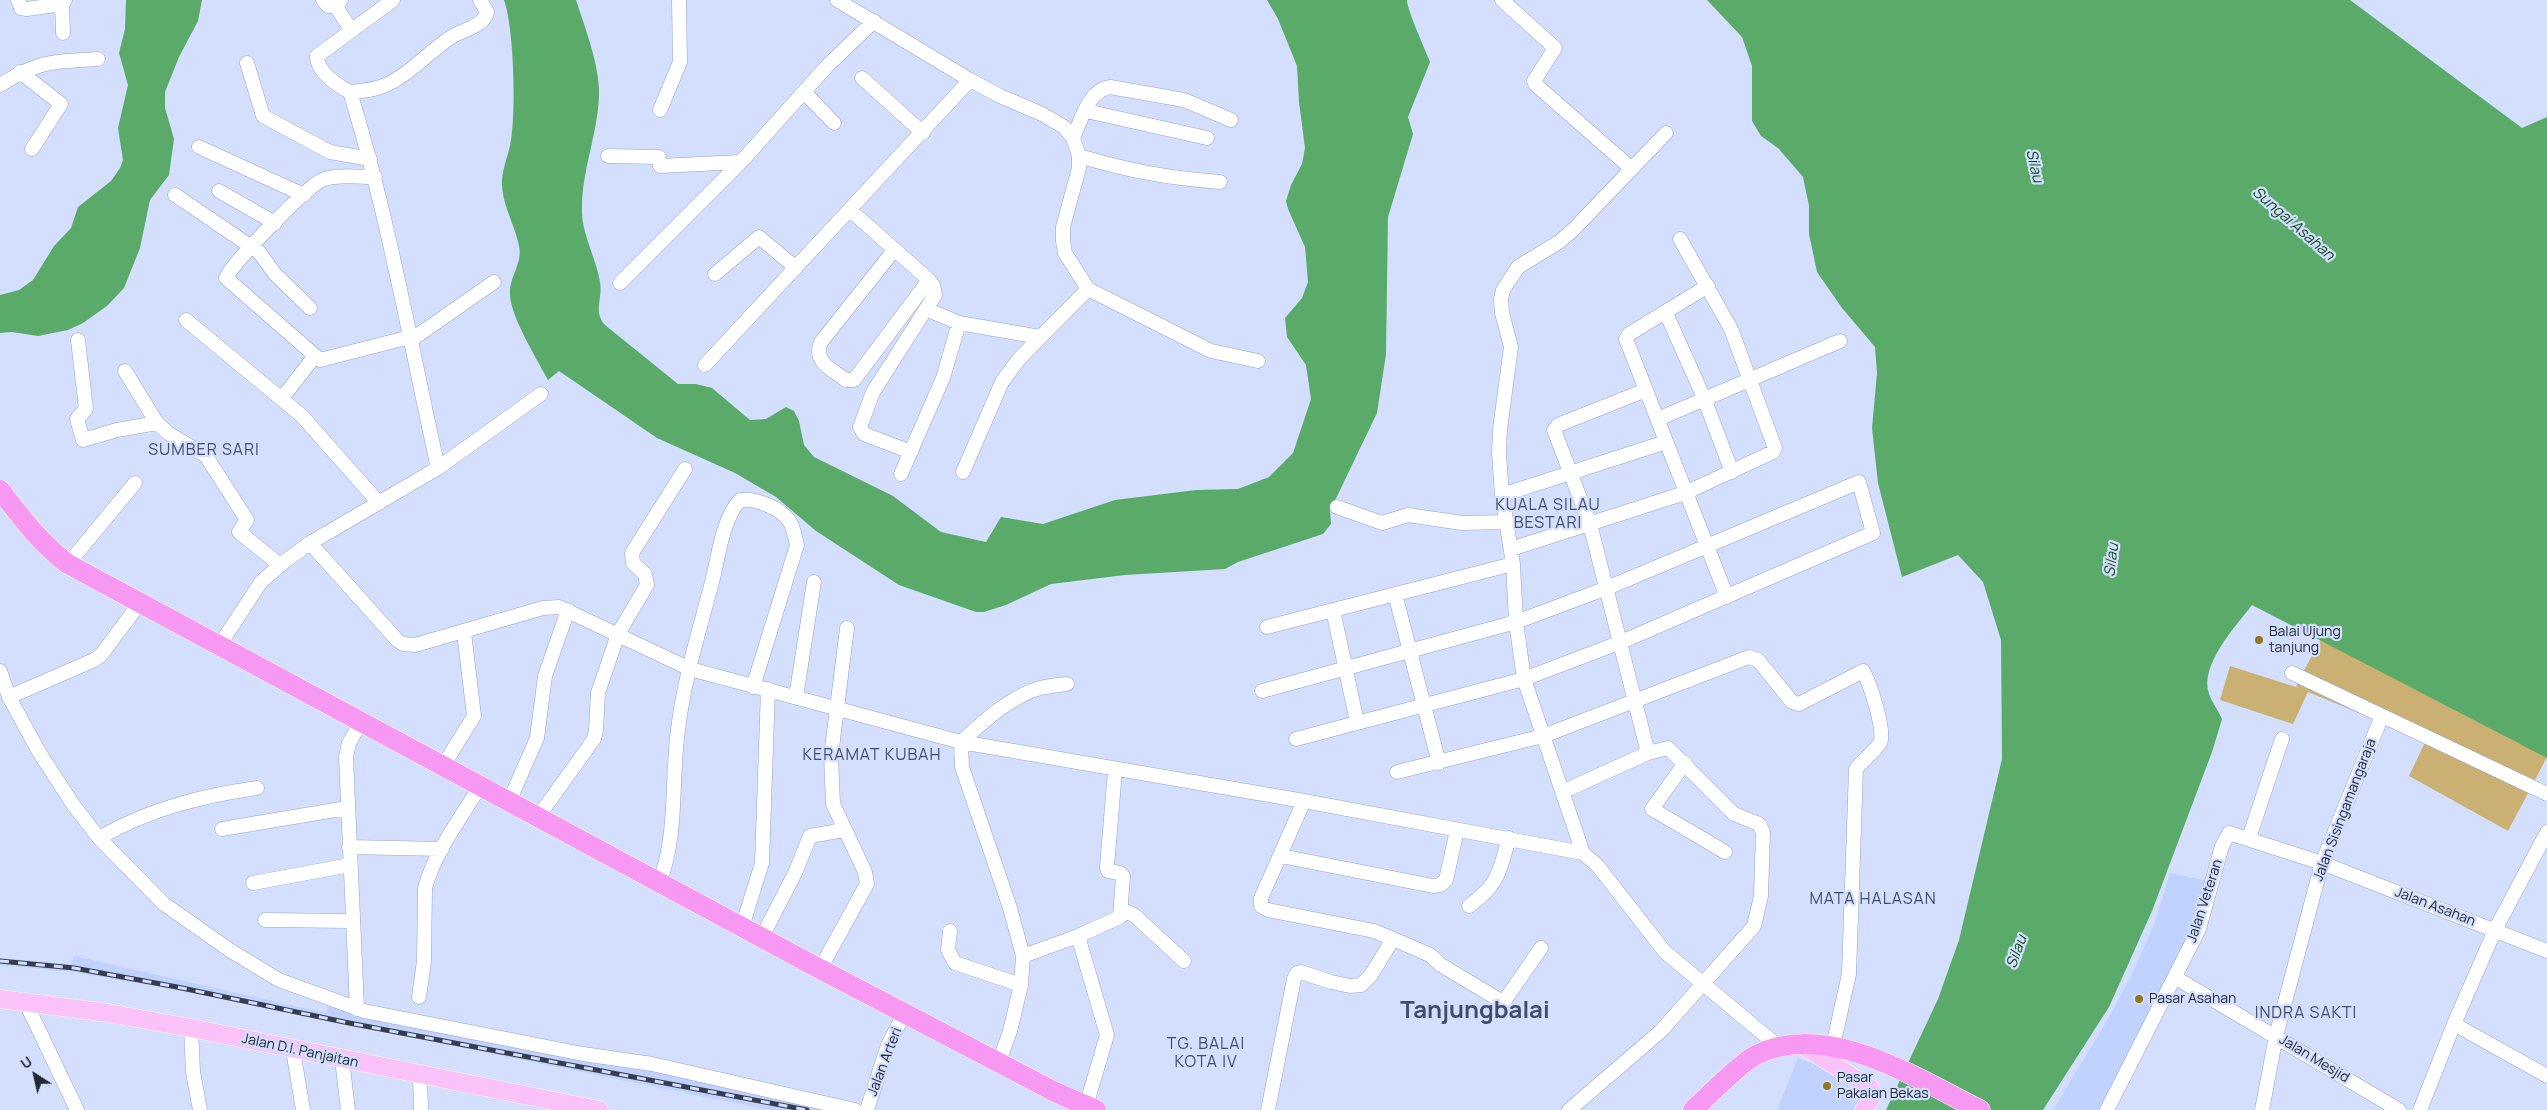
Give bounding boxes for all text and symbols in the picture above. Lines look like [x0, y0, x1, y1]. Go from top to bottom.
water label: Silau [2021, 148, 2047, 184]
water label: Sungai Asahan [2248, 184, 2338, 264]
district label: SUMBER SARI [147, 441, 261, 461]
district label: KUALA SILAU BESTARI [1494, 496, 1602, 534]
water label: Silau [2101, 542, 2123, 578]
place label: Balai Ujung tanjung [2269, 624, 2341, 656]
marker: Balai Ujung tanjung [2253, 634, 2265, 646]
street label: Jalan Sisingamangaraja [2310, 736, 2380, 884]
district label: KERAMAT KUBAH [801, 746, 943, 766]
street label: Jalan Veteran [2184, 857, 2226, 945]
street label: Jalan Asahan [2392, 884, 2478, 930]
district label: MATA HALASAN [1808, 890, 1938, 910]
water label: Silau [2003, 933, 2031, 971]
place label: Pasar Asahan [2149, 991, 2236, 1007]
marker: Pasar Asahan [2133, 993, 2145, 1005]
district label: Tanjungbalai [1400, 997, 1550, 1025]
district label: INDRA SAKTI [2253, 1004, 2359, 1024]
street label: Jalan Arteri [864, 1025, 906, 1099]
street label: Jalan D.I. Panjaitan [240, 1030, 360, 1072]
street label: Jalan Mesjid [2276, 1032, 2352, 1086]
district label: TG. BALAI KOTA IV [1166, 1035, 1246, 1073]
north arrow [10, 1050, 60, 1100]
text: U [17, 1052, 36, 1073]
place label: Pasar Pakaian Bekas [1837, 1070, 1929, 1102]
marker: Pasar Pakaian Bekas [1821, 1080, 1833, 1092]

